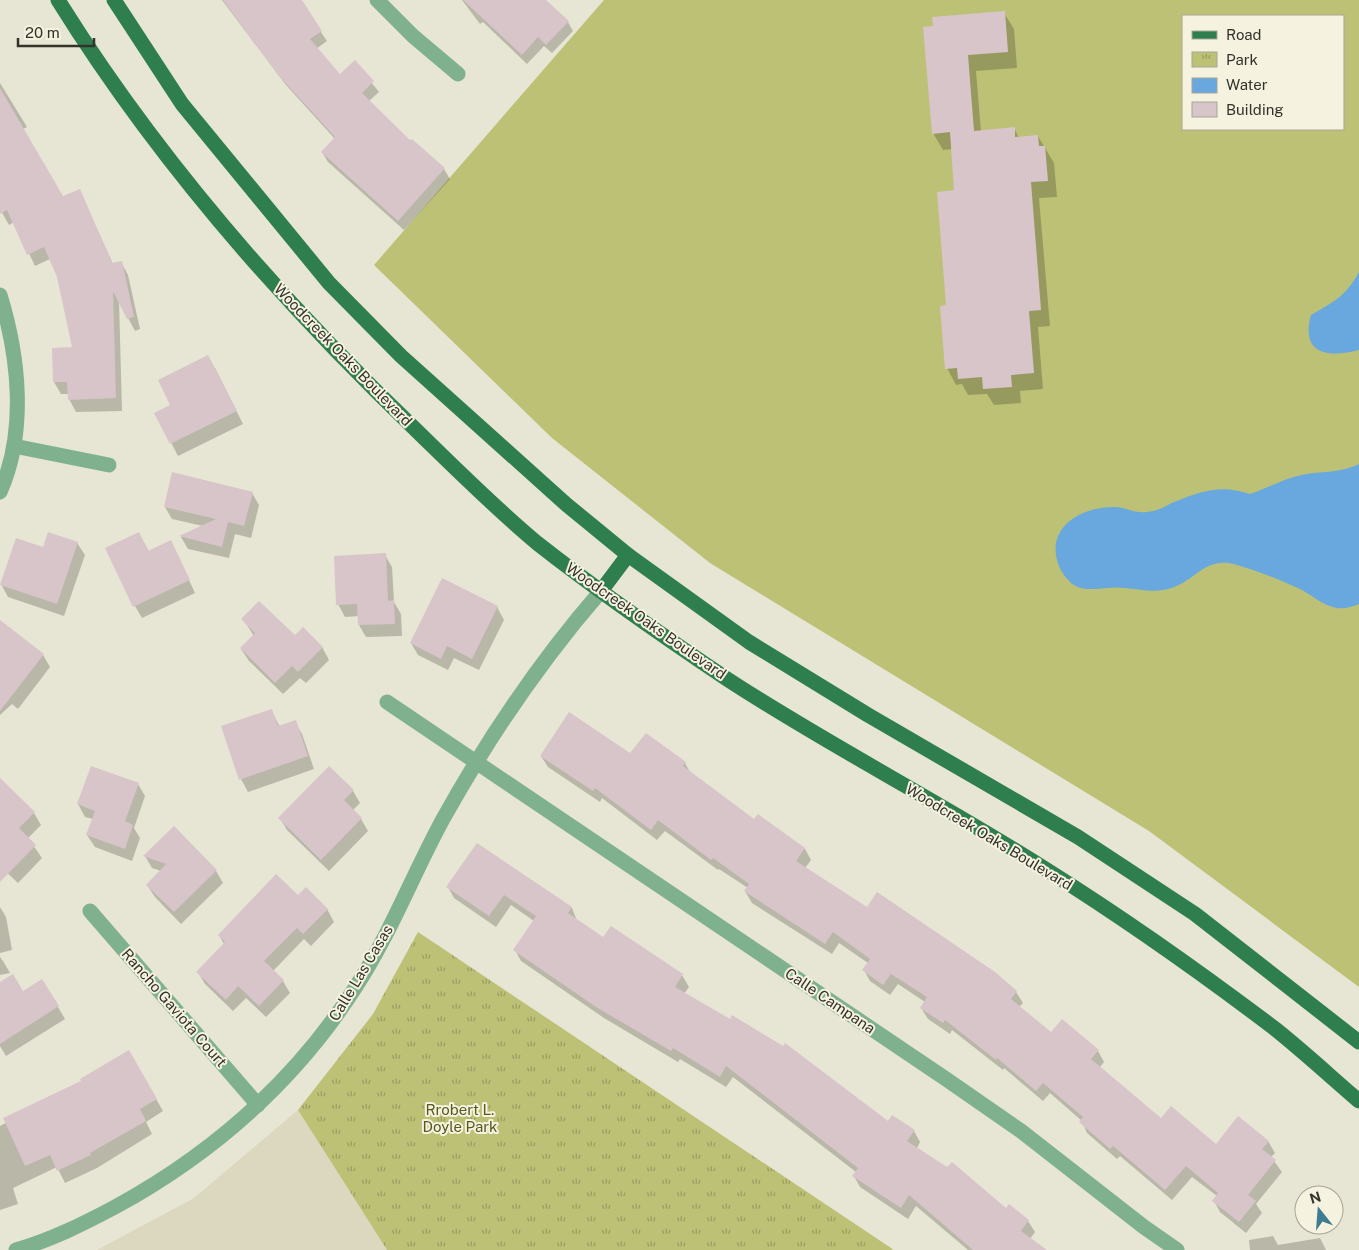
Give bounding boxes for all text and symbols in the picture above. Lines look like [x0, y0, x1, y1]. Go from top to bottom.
scale bar [18, 15, 94, 47]
legend [1182, 15, 1344, 130]
text: 20 m [25, 24, 60, 41]
text: Road [1226, 26, 1262, 43]
text: Park [1226, 51, 1258, 68]
text: Water [1226, 76, 1268, 93]
text: Building [1226, 101, 1284, 118]
street label: Woodcreek Oaks Boulevard [271, 280, 416, 429]
street label: Woodcreek Oaks Boulevard [563, 559, 729, 682]
street label: Woodcreek Oaks Boulevard [903, 780, 1076, 893]
street label: Calle Las Casas [325, 922, 396, 1024]
street label: Rancho Gaviota Court [118, 945, 230, 1070]
street label: Calle Campana [782, 964, 878, 1037]
park label: Rrobert L. Doyle Park [422, 1101, 498, 1135]
north arrow [1294, 1185, 1344, 1235]
text: N [1308, 1188, 1323, 1207]

